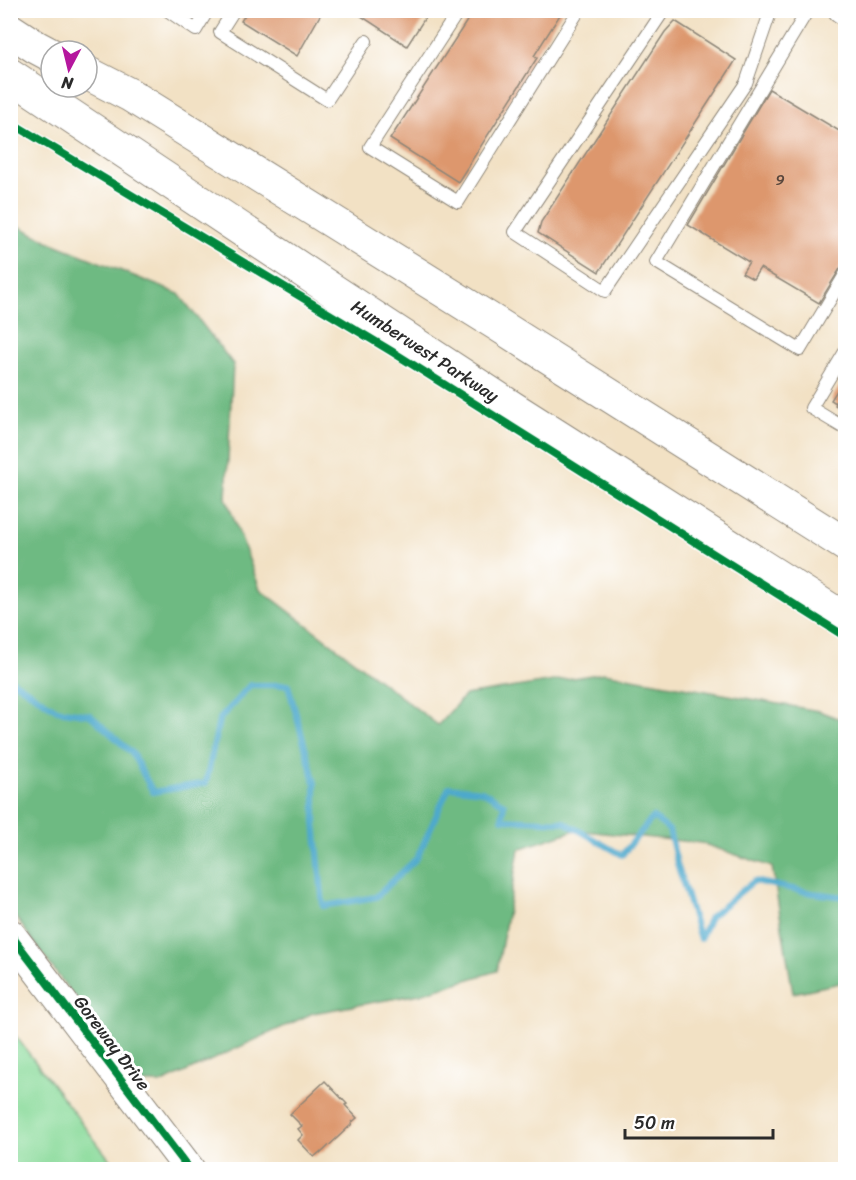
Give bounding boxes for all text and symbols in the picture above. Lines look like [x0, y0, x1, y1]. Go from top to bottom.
north arrow [39, 39, 99, 99]
text: N [59, 68, 75, 99]
house number: 9 [775, 167, 785, 193]
street label: Humberwest Parkway [344, 291, 506, 411]
street label: Goreway Drive [65, 988, 159, 1098]
scale bar [625, 1102, 774, 1140]
text: 50 m [634, 1107, 675, 1139]

